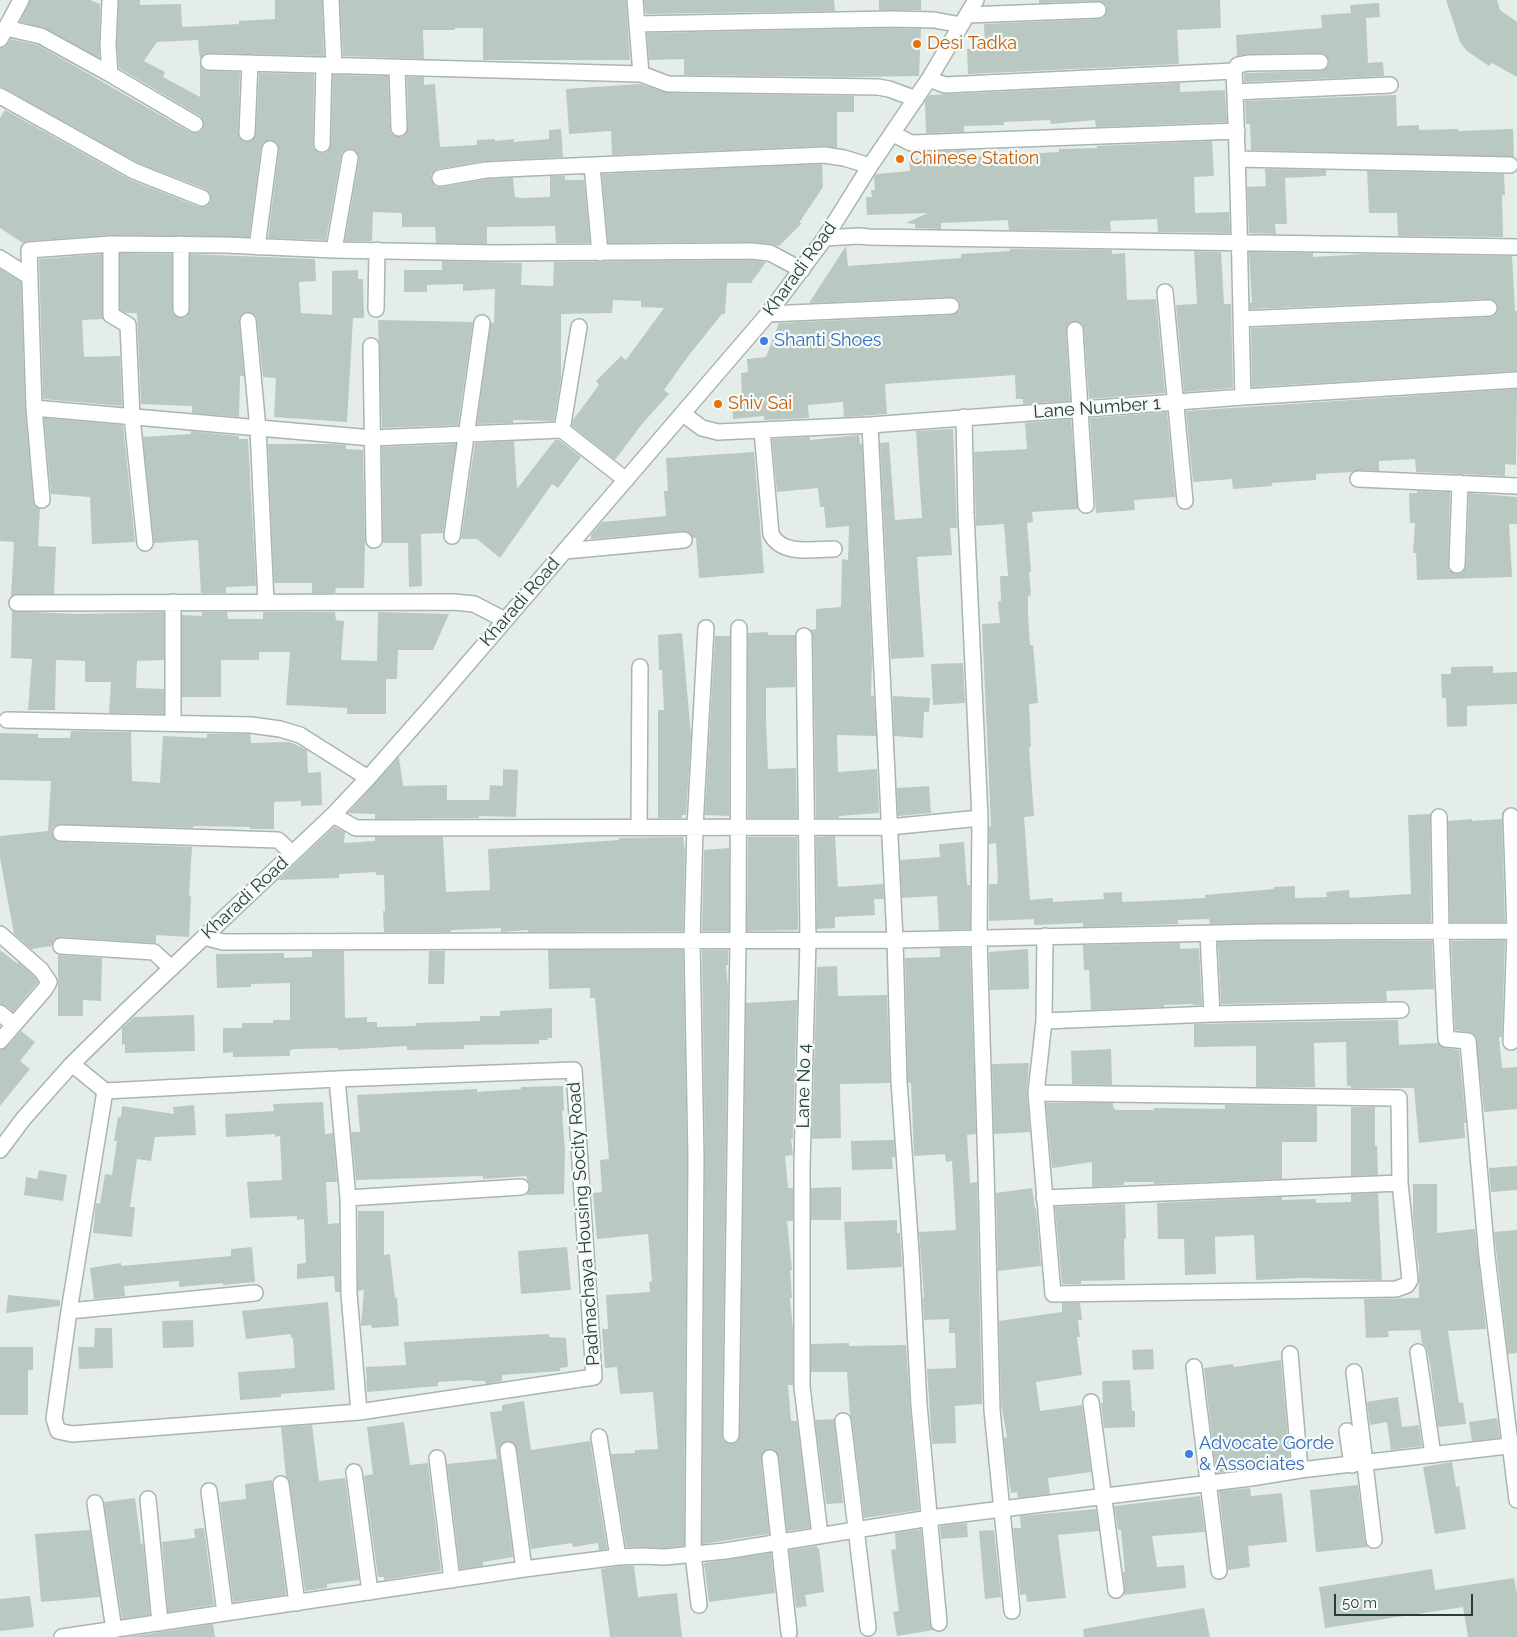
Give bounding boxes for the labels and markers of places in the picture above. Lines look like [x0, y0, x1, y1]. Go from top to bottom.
place label: Desi Tadka [927, 33, 1017, 55]
marker: Desi Tadka [911, 38, 923, 50]
place label: Chinese Station [910, 148, 1039, 170]
marker: Chinese Station [894, 153, 906, 165]
place label: Shanti Shoes [774, 330, 882, 352]
marker: Shanti Shoes [758, 335, 770, 347]
place label: Shiv Sai [728, 393, 792, 415]
marker: Shiv Sai [712, 398, 724, 410]
place label: Advocate Gorde & Associates [1199, 1433, 1334, 1476]
marker: Advocate Gorde & Associates [1183, 1448, 1195, 1460]

